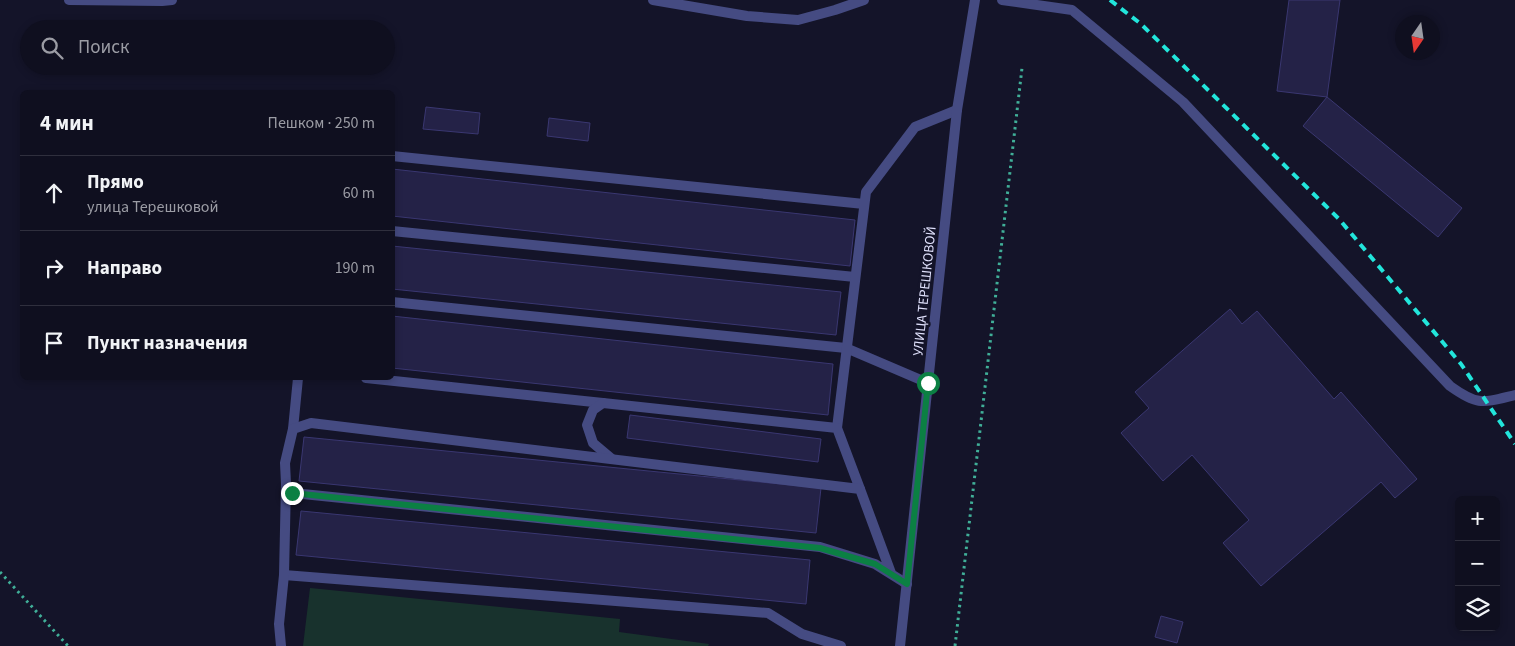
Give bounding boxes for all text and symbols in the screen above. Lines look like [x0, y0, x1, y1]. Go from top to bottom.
north arrow [1395, 15, 1440, 60]
search box [20, 20, 395, 75]
icon: search [38, 34, 66, 62]
text: Поиск [78, 34, 129, 61]
text: 4 мин [40, 108, 94, 138]
text: Пешком · 250 m [268, 112, 375, 134]
text: Прямо [87, 169, 144, 196]
icon: ahead [40, 179, 68, 207]
text: 60 m [343, 182, 375, 204]
text: улица Терешковой [87, 196, 219, 218]
street label: УЛИЦА ТЕРЕШКОВОЙ [908, 225, 942, 357]
icon: right [40, 254, 68, 282]
text: Направо [87, 255, 162, 282]
text: 190 m [335, 257, 375, 279]
icon: arrive [40, 329, 68, 357]
text: Пункт назначения [87, 330, 248, 357]
route start [917, 372, 940, 395]
route end [281, 482, 304, 505]
map controls [1455, 496, 1500, 631]
button: + [1455, 496, 1500, 541]
button: − [1455, 541, 1500, 586]
button: layers [1455, 586, 1500, 631]

